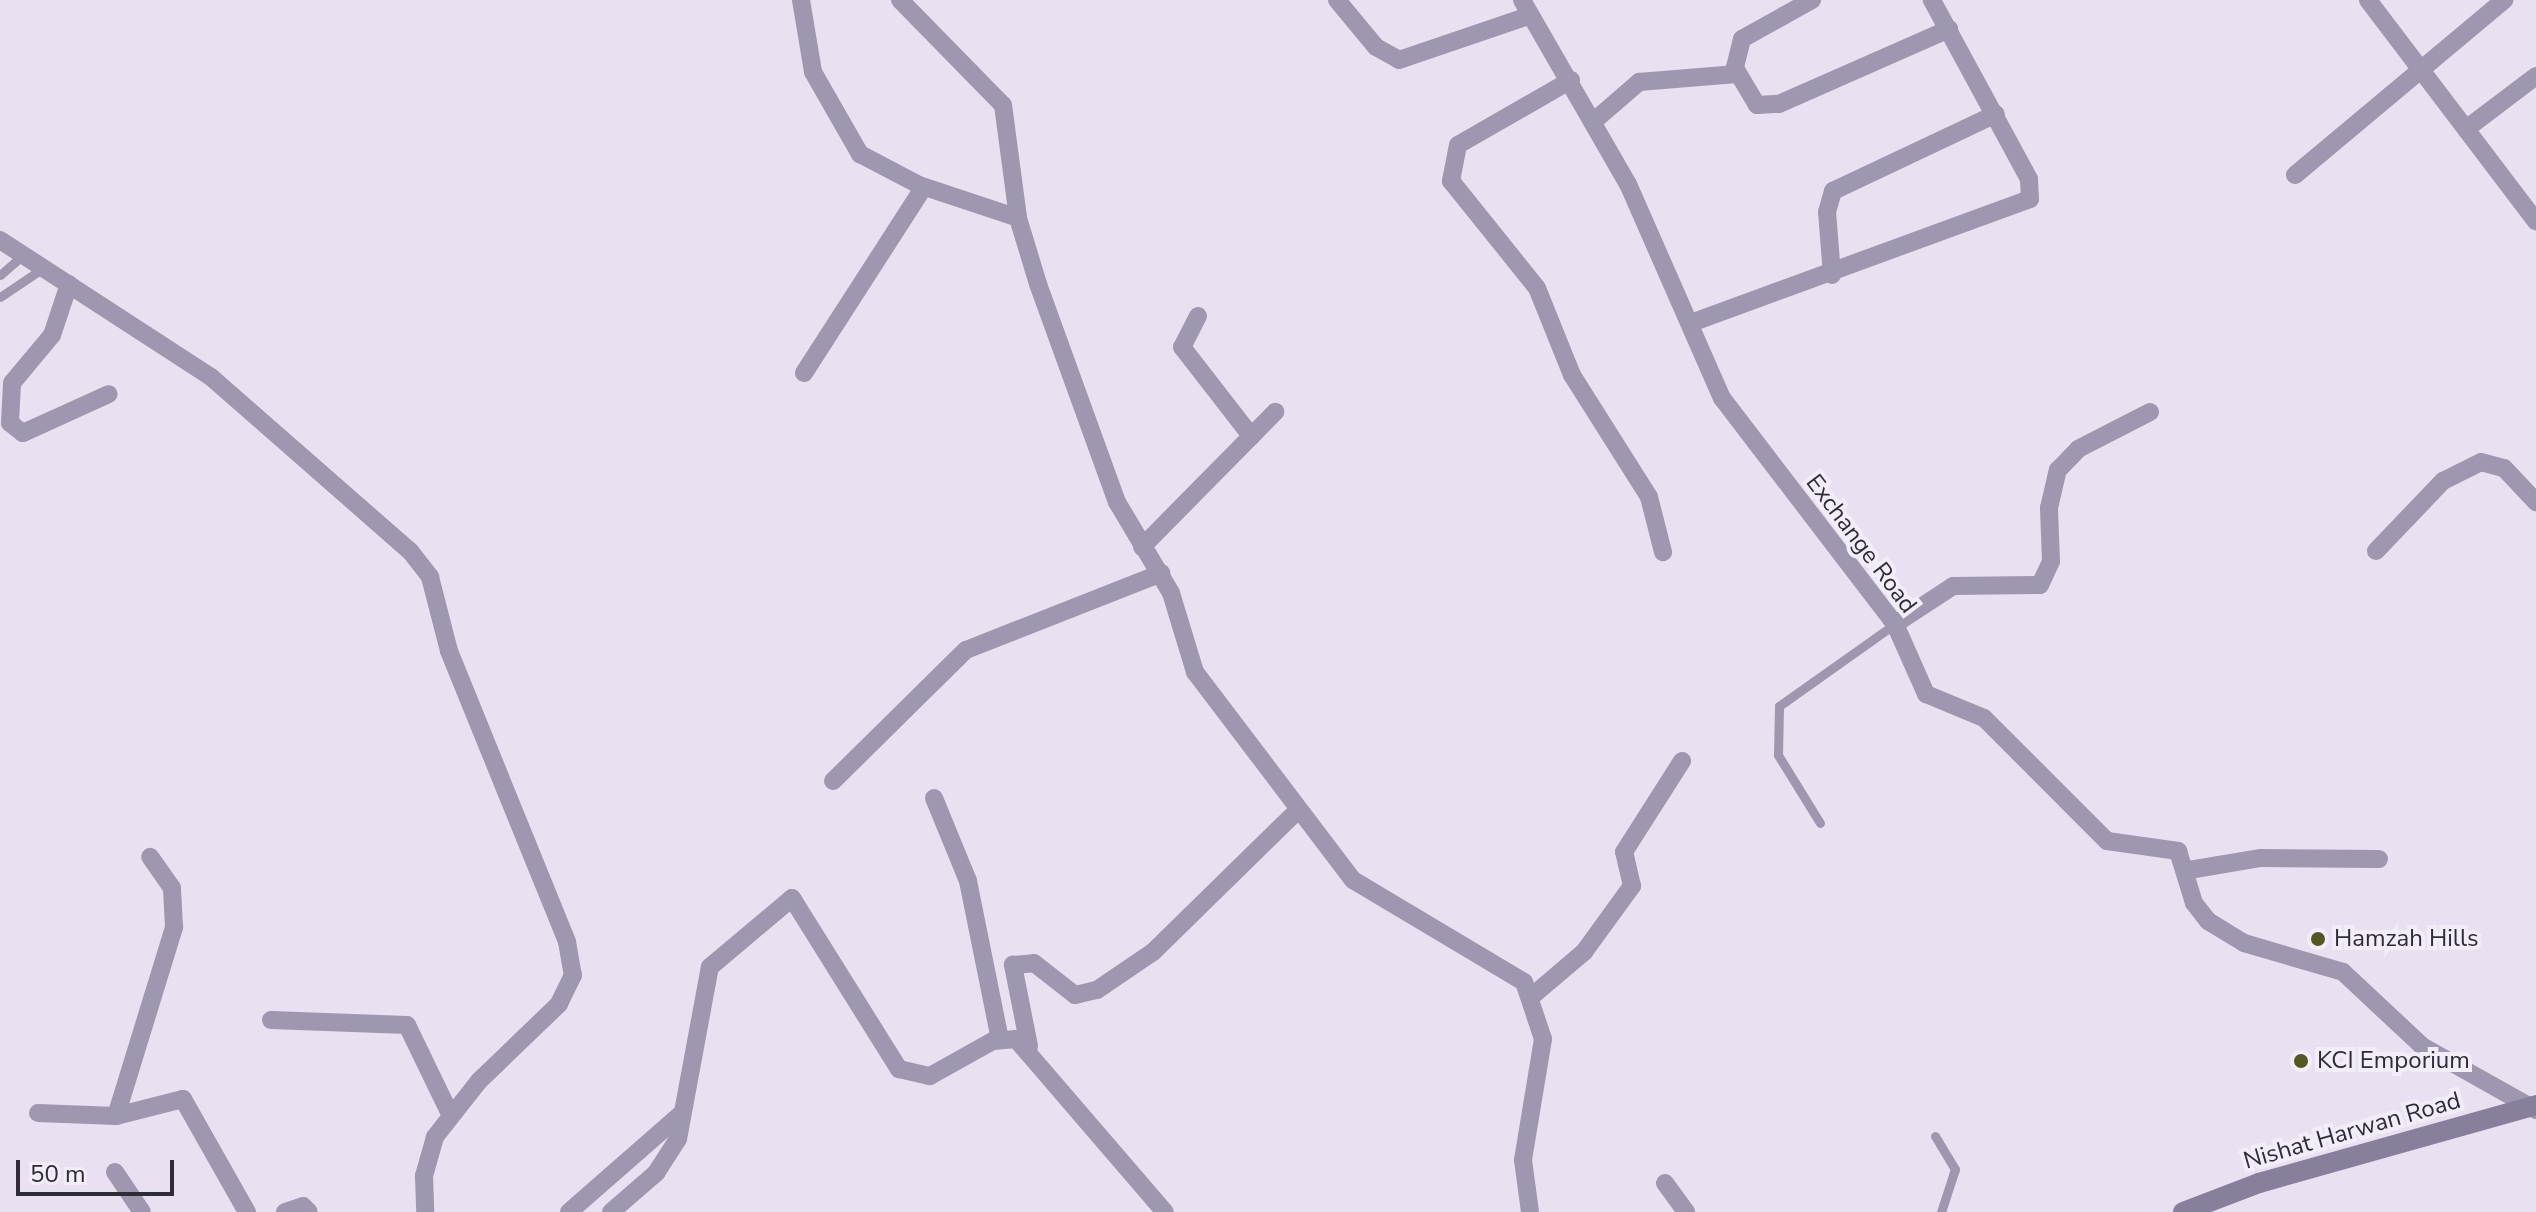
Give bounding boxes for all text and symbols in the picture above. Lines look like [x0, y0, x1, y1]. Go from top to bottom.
street label: Exchange Road [1799, 469, 1923, 619]
place label: Hamzah Hills [2334, 925, 2479, 953]
marker: Hamzah Hills [2309, 930, 2327, 948]
place label: KCI Emporium [2317, 1047, 2470, 1075]
marker: KCI Emporium [2292, 1052, 2310, 1070]
street label: Nishat Harwan Road [2240, 1086, 2464, 1176]
scale bar [20, 1144, 178, 1194]
text: 50 m [30, 1158, 86, 1190]

